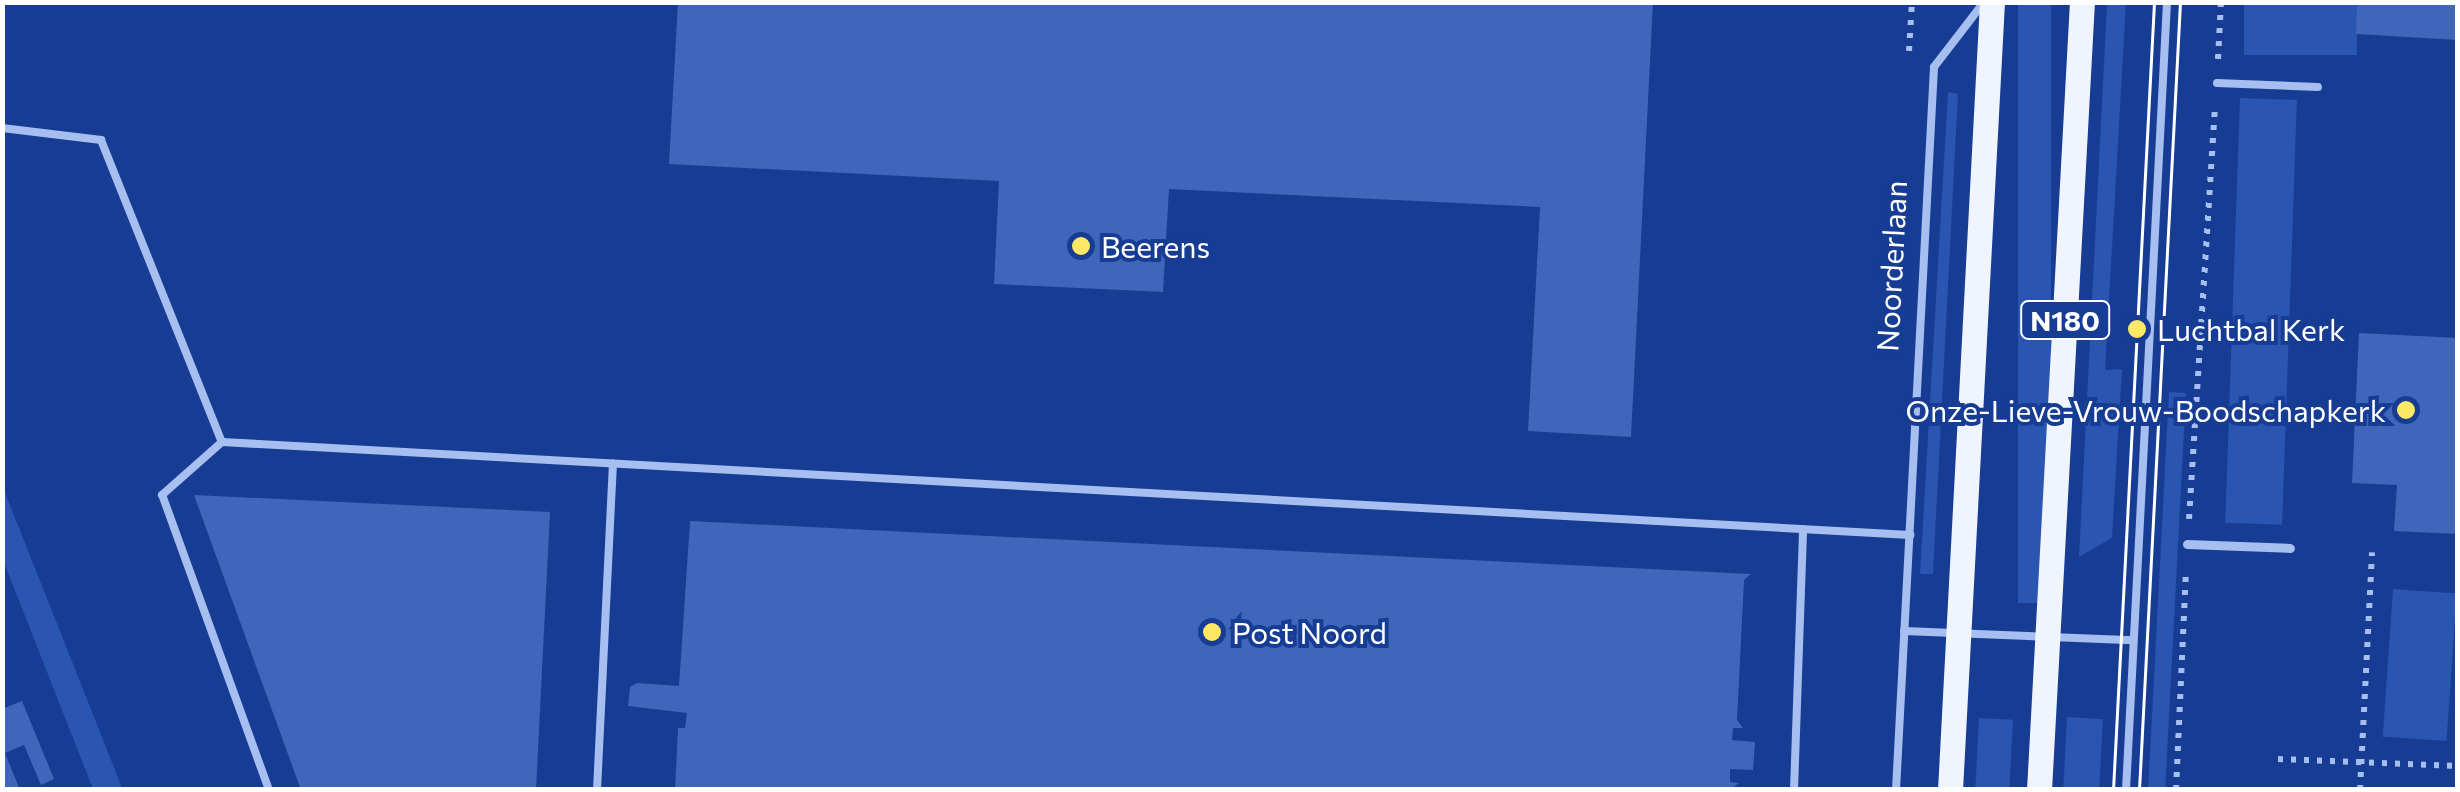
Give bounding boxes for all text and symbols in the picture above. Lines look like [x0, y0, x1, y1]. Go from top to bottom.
street label: Noorderlaan [1869, 180, 1913, 352]
place label: Beerens [1101, 228, 1210, 264]
marker: Beerens [1070, 235, 1092, 257]
road number: N180 [2020, 297, 2110, 343]
place label: Luchtbal Kerk [2157, 311, 2345, 347]
marker: Luchtbal Kerk [2126, 318, 2148, 340]
place label: Onze-Lieve-Vrouw-Boodschapkerk [1906, 392, 2386, 428]
marker: Onze-Lieve-Vrouw-Boodschapkerk [2395, 399, 2417, 421]
place label: Post Noord [1232, 614, 1387, 650]
marker: Post Noord [1201, 621, 1223, 643]

